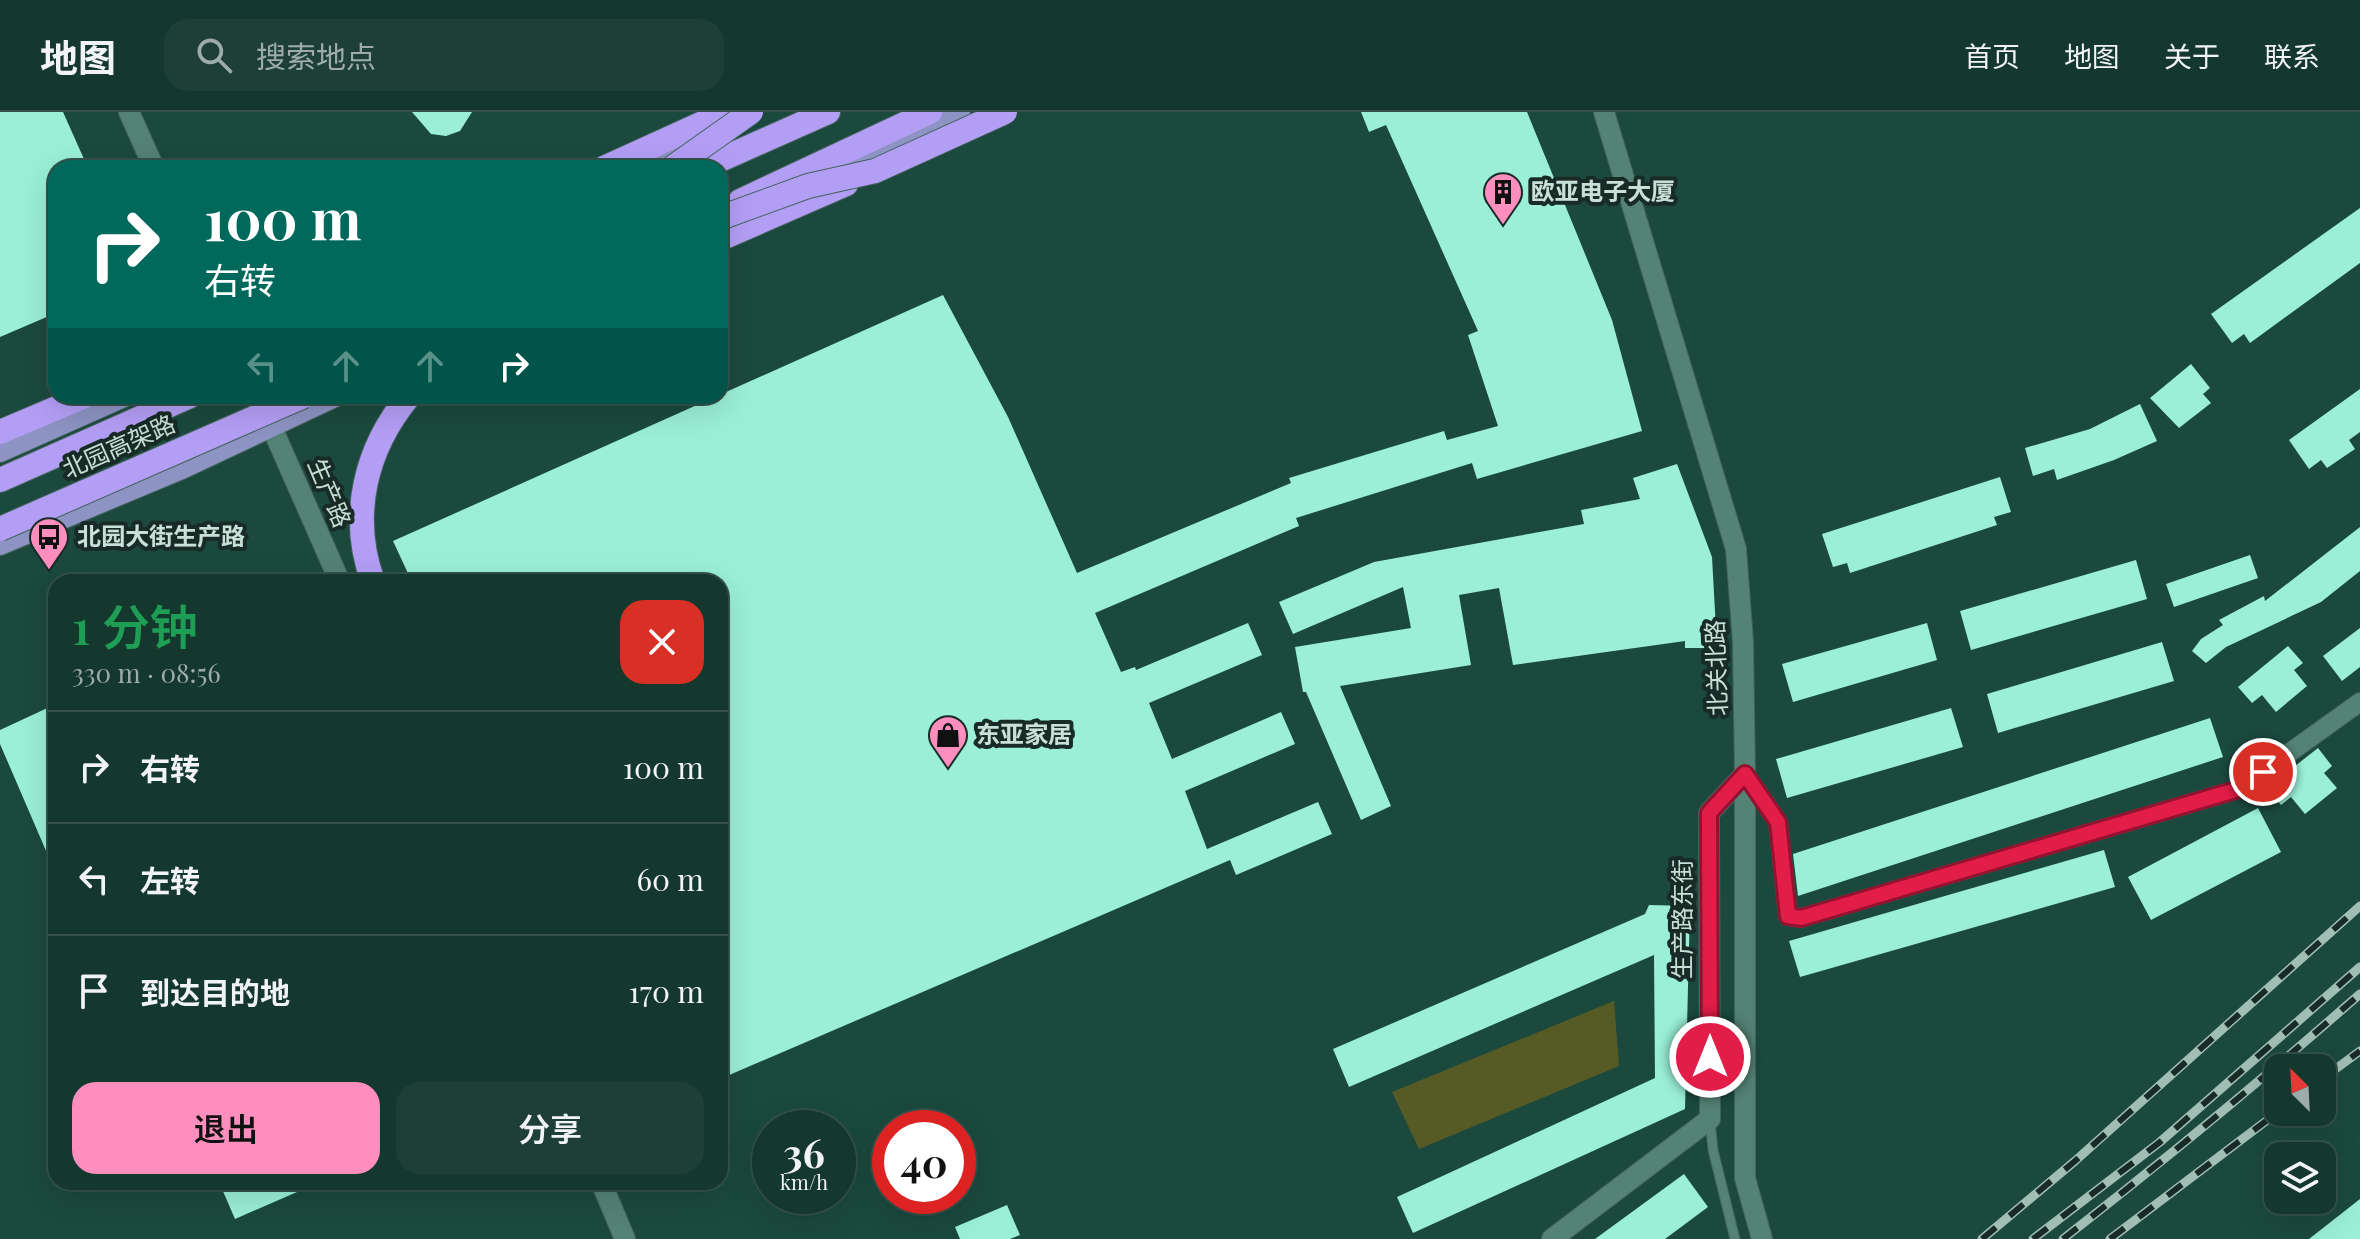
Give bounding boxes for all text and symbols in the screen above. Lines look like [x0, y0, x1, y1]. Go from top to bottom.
search box [164, 19, 724, 91]
text: 地图 [40, 31, 116, 82]
icon: search [192, 33, 236, 77]
text: 搜索地点 [256, 36, 376, 76]
text: 首页 [1964, 37, 2020, 74]
text: 地图 [2064, 37, 2120, 74]
text: 关于 [2164, 37, 2220, 74]
text: 联系 [2264, 37, 2320, 74]
building icon: 欧亚电子大厦 [1482, 171, 1524, 226]
place label: 欧亚电子大厦 [1531, 174, 1675, 206]
text: 100 m [204, 180, 361, 255]
icon: right [72, 192, 176, 296]
text: 右转 [204, 255, 276, 303]
icon: left [240, 344, 284, 388]
icon: ahead [324, 344, 368, 388]
icon: ahead [408, 344, 452, 388]
icon: right [492, 344, 536, 388]
street label: 北园高架路 [57, 406, 180, 484]
street label: 生产路 [302, 453, 360, 532]
bus stop icon: 北园大街生产路 [28, 516, 70, 571]
place label: 北园大街生产路 [77, 519, 245, 551]
text: 1 分钟 [72, 593, 198, 657]
button: close [620, 600, 704, 684]
street label: 北关北路 [1697, 620, 1733, 717]
text: 330 m · 08:56 [72, 655, 221, 690]
shop icon: 东亚家居 [927, 714, 969, 769]
place label: 东亚家居 [976, 717, 1072, 749]
pin [2229, 738, 2297, 806]
icon: right [72, 745, 116, 789]
text: 100 m [623, 747, 704, 787]
text: 右转 [140, 748, 200, 788]
icon: arrive [2241, 750, 2285, 794]
icon: left [72, 857, 116, 901]
text: 60 m [636, 859, 704, 899]
street label: 生产路东街 [1665, 859, 1697, 979]
text: 左转 [140, 860, 200, 900]
icon: arrive [72, 969, 116, 1013]
text: 170 m [629, 971, 704, 1011]
text: 到达目的地 [140, 972, 290, 1012]
position arrow [1668, 1015, 1752, 1099]
north arrow [2264, 1054, 2336, 1126]
map controls [2264, 1054, 2336, 1214]
button: 退出 [72, 1082, 380, 1174]
button: 分享 [396, 1082, 704, 1174]
speed limit sign: 40 [872, 1110, 976, 1214]
text: 36 [783, 1125, 825, 1178]
button: layers [2264, 1142, 2336, 1214]
text: km/h [780, 1168, 828, 1195]

